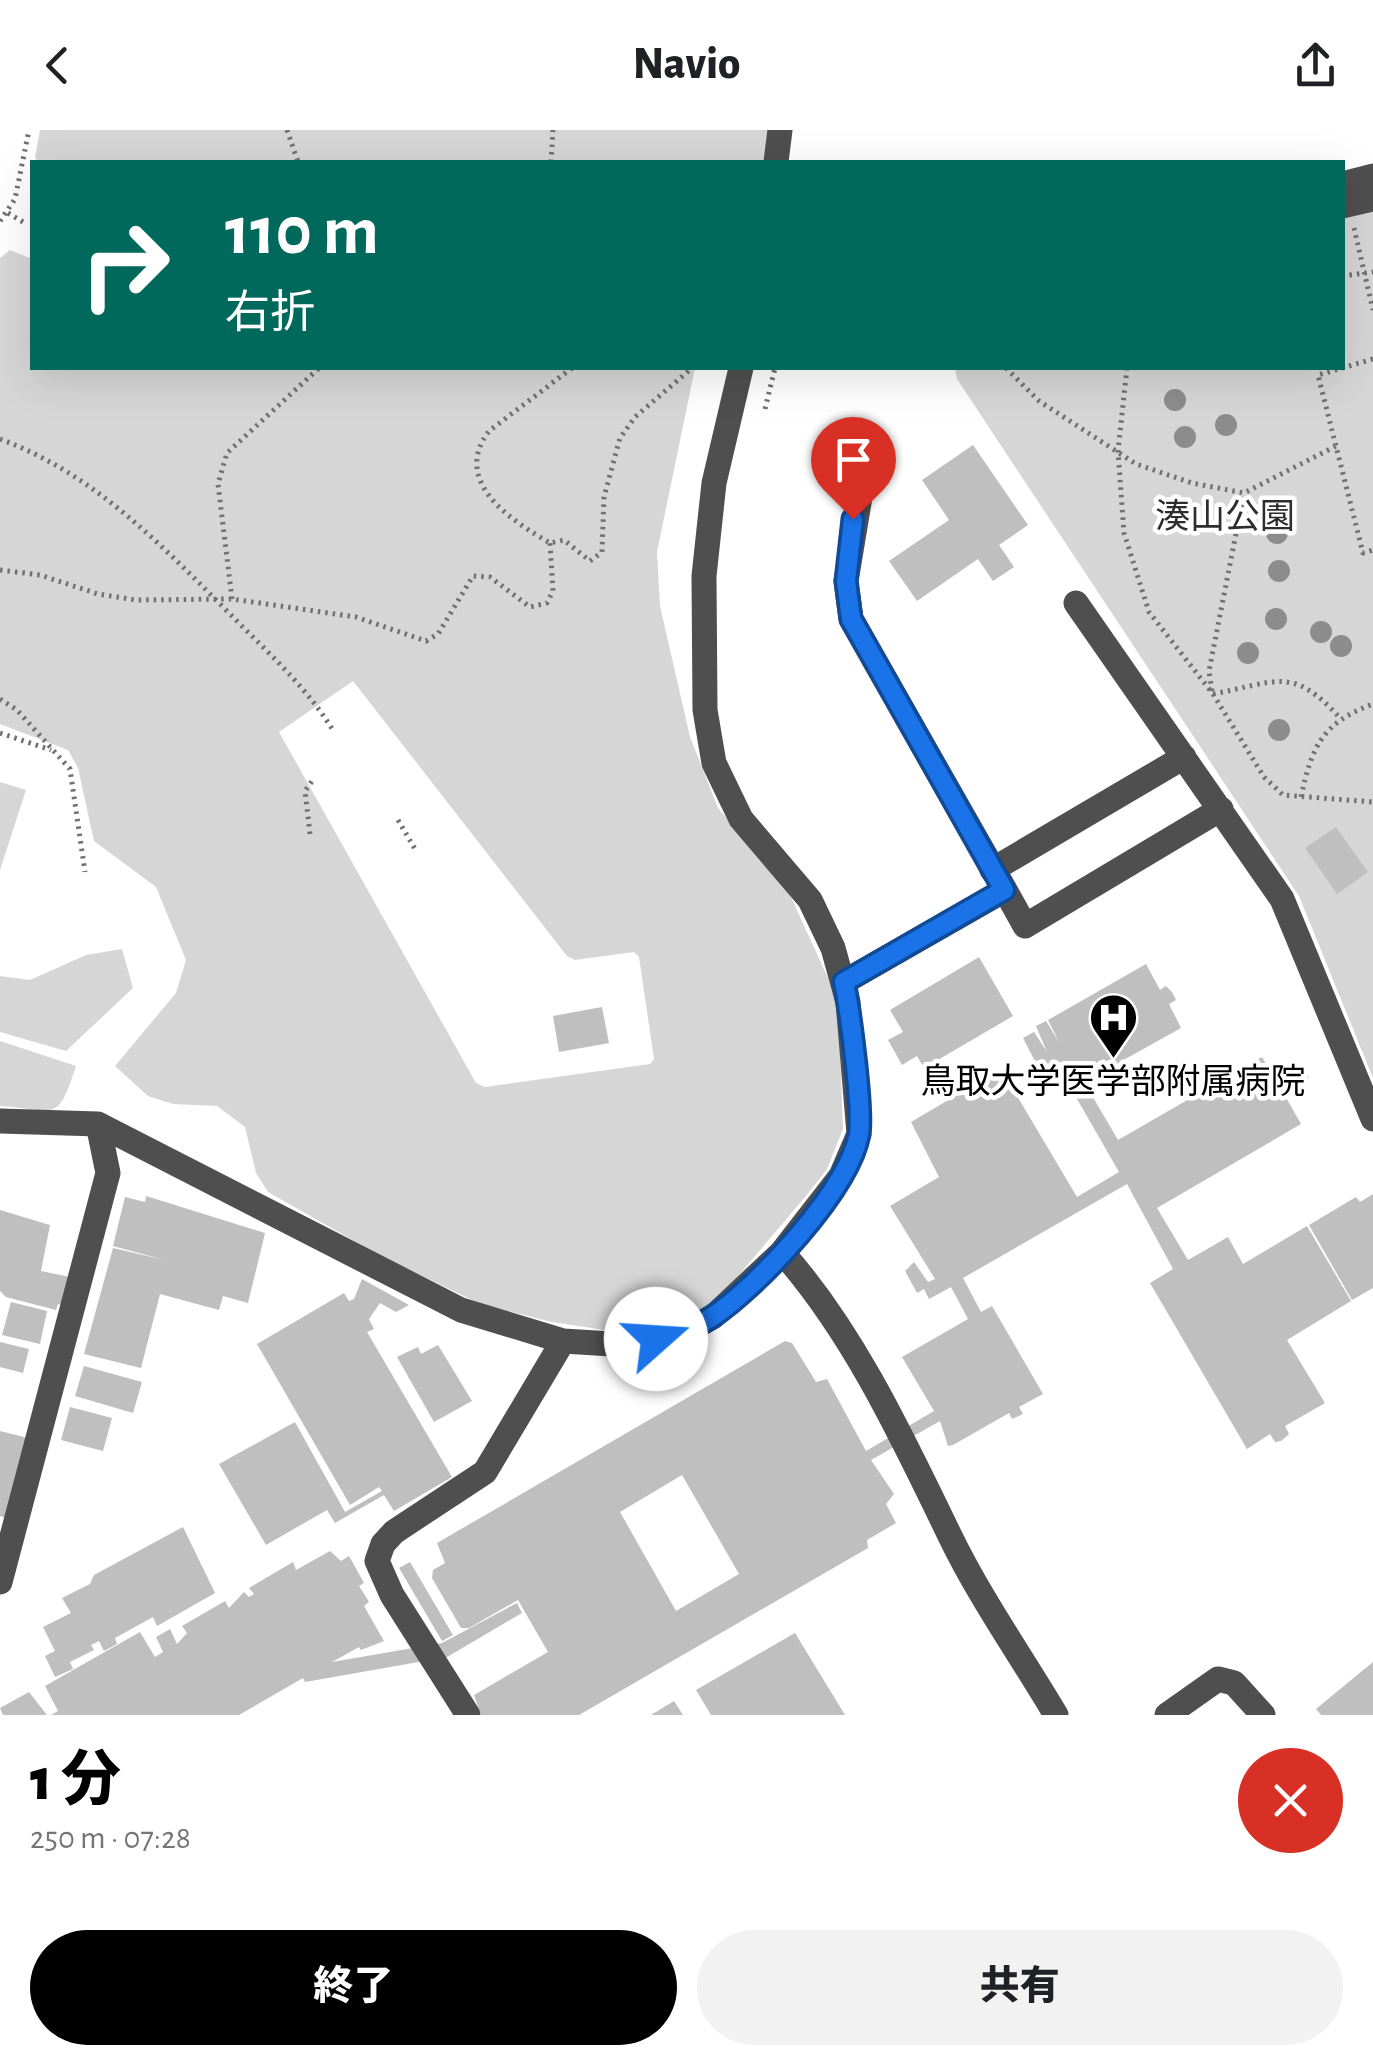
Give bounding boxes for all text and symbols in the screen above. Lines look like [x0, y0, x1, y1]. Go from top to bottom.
icon: back [30, 38, 85, 93]
icon: share [1288, 38, 1343, 93]
text: Navio [633, 42, 740, 87]
text: 110 m [225, 197, 379, 267]
icon: right [60, 200, 190, 330]
text: 右折 [225, 291, 315, 336]
pin [811, 417, 896, 520]
icon: arrive [826, 432, 881, 487]
park label: 湊山公園 [1155, 498, 1295, 535]
hospital icon: 鳥取大学医学部附属病院 [1087, 992, 1139, 1060]
place label: 鳥取大学医学部附属病院 [920, 1063, 1306, 1100]
position arrow [604, 1287, 708, 1391]
button: close [1238, 1748, 1343, 1853]
text: 1 分 [30, 1751, 121, 1811]
text: 250 m · 07:28 [30, 1822, 191, 1854]
button: 終了 [30, 1930, 677, 2045]
button: 共有 [697, 1930, 1343, 2045]

